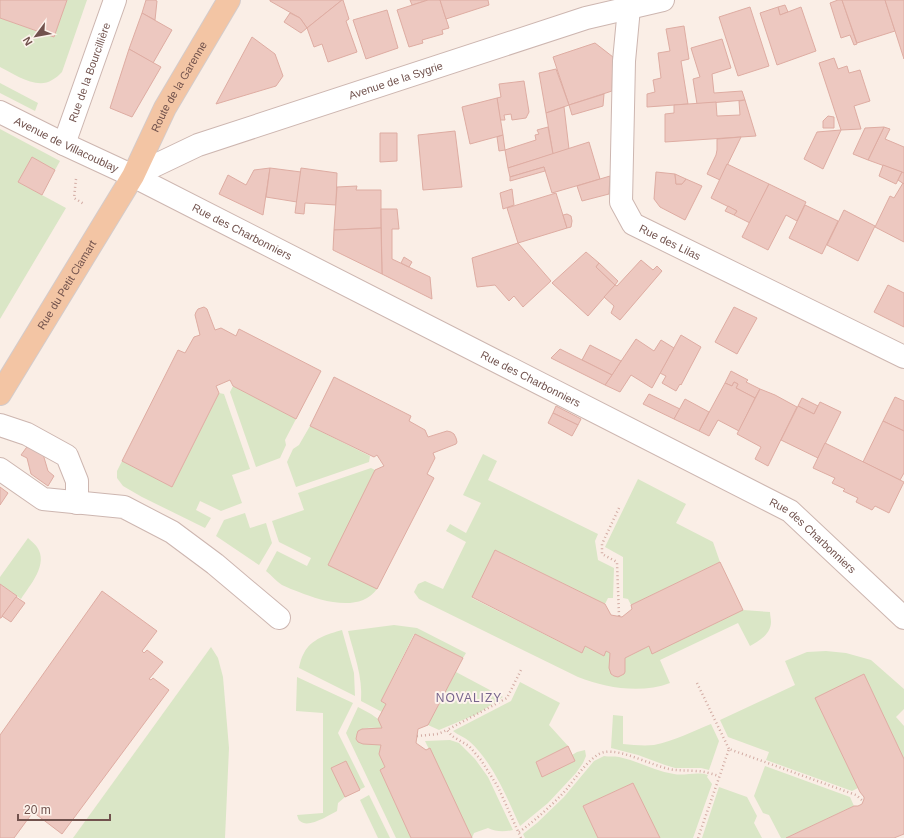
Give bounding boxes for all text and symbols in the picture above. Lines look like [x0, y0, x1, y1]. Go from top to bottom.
north arrow [16, 16, 56, 56]
street label: Rue de la Bourcillière [66, 21, 113, 124]
text: N [20, 35, 35, 48]
street label: Route de la Garenne [149, 39, 209, 134]
street label: Avenue de la Sygrie [347, 59, 444, 101]
street label: Avenue de Villacoublay [12, 114, 121, 175]
street label: Rue des Charbonniers [190, 201, 294, 262]
street label: Rue des Lilas [637, 222, 703, 262]
street label: Rue du Petit Clamart [35, 238, 98, 331]
street label: Rue des Charbonniers [479, 348, 583, 409]
street label: Rue des Charbonniers [768, 496, 859, 576]
district label: NOVALIZY [436, 691, 502, 705]
scale bar [18, 796, 110, 822]
text: 20 m [24, 803, 51, 817]

